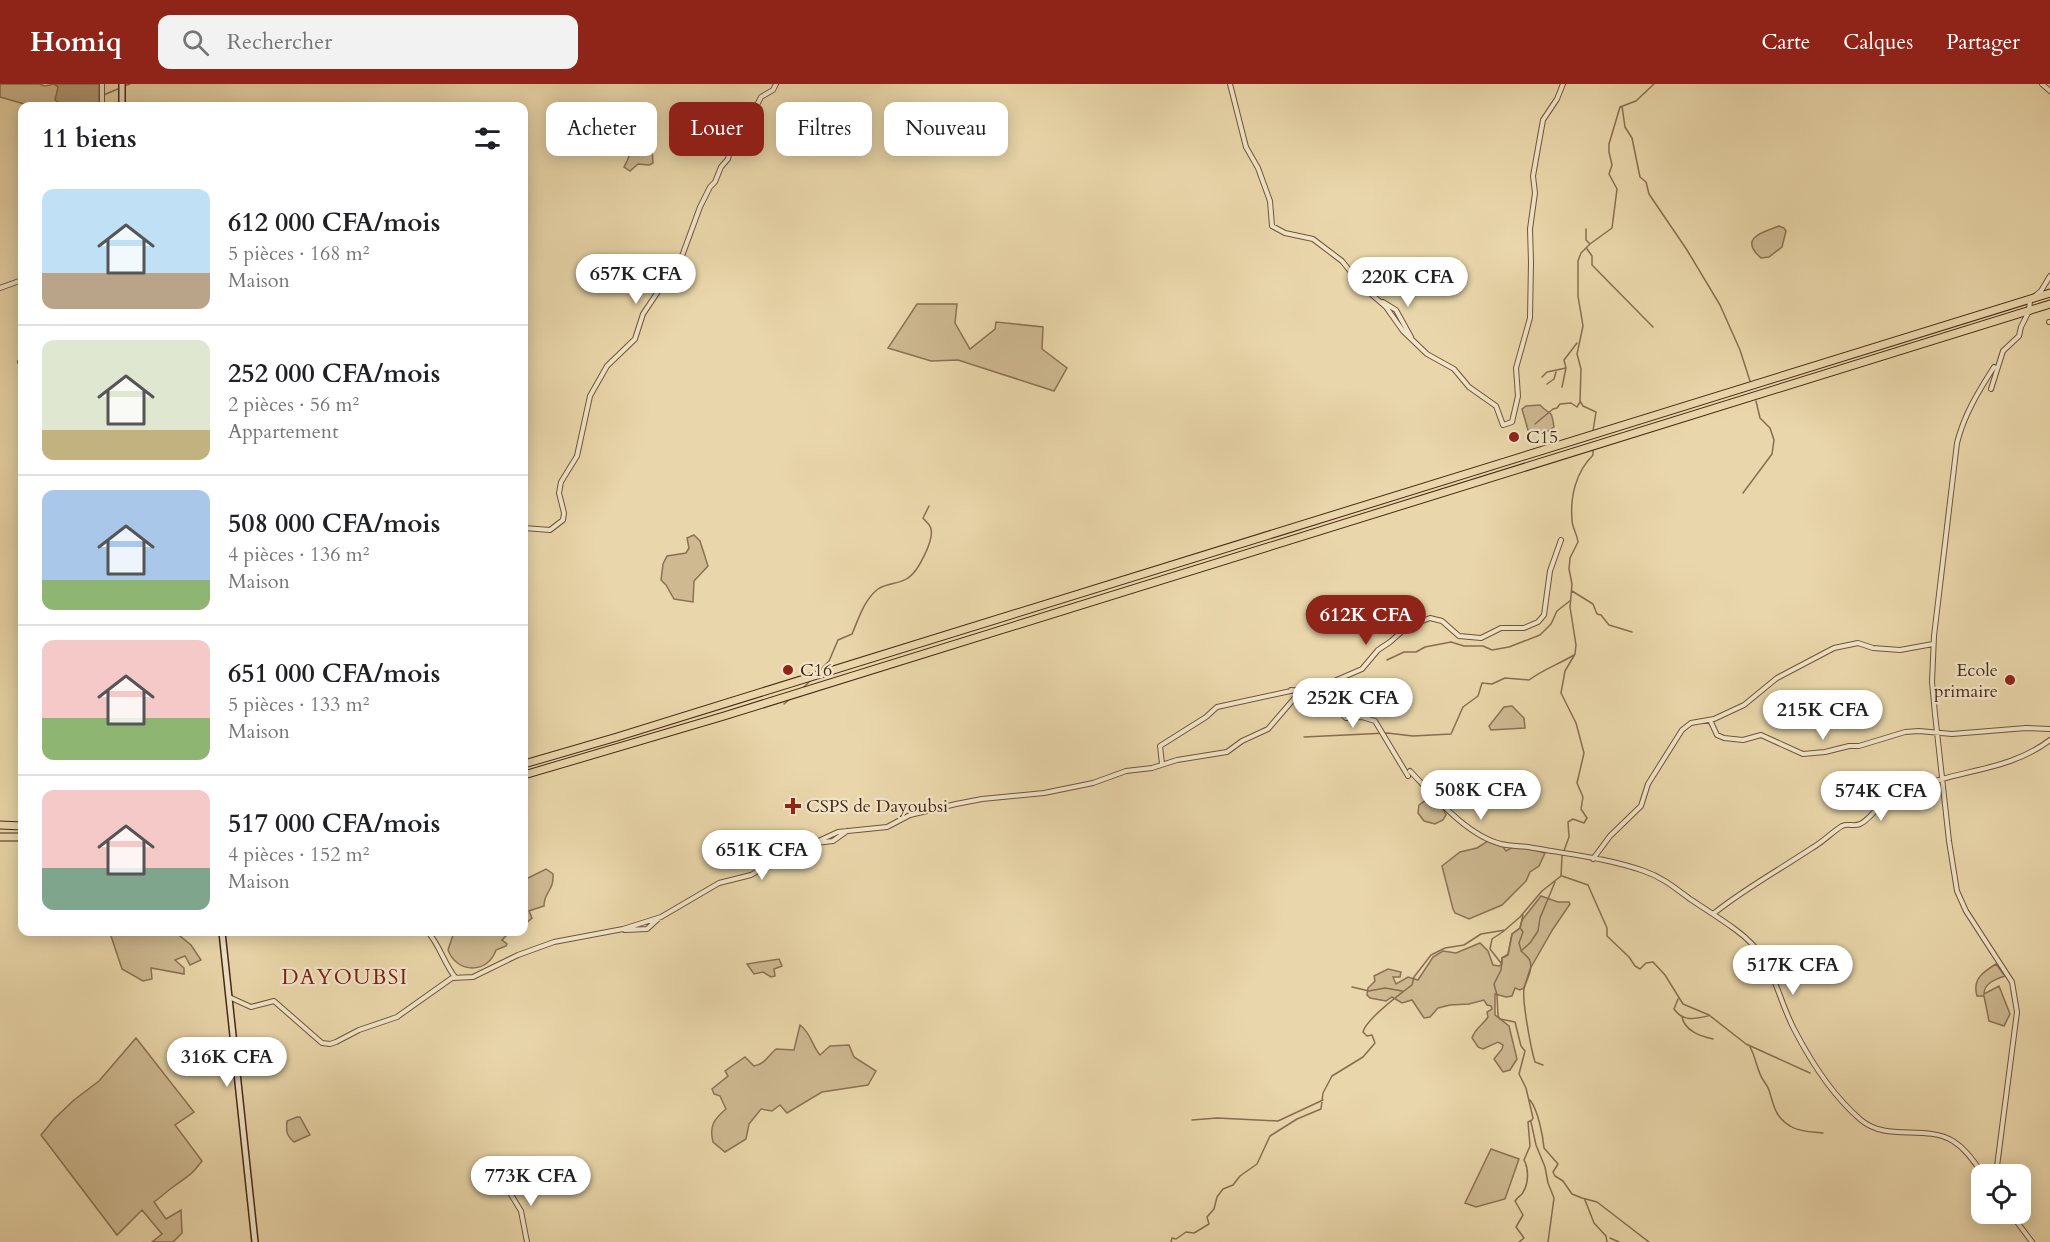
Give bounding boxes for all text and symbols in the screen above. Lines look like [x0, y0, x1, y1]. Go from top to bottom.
search box [158, 15, 578, 69]
text: Homiq [30, 23, 122, 61]
icon: search [179, 26, 212, 59]
text: Rechercher [227, 27, 332, 57]
text: Carte [1761, 28, 1810, 57]
text: Calques [1843, 28, 1913, 57]
text: Partager [1946, 28, 2020, 57]
chip: Acheter [546, 102, 657, 156]
chip: Louer [669, 102, 764, 156]
chip: Filtres [776, 102, 872, 156]
chip: Nouveau [884, 102, 1008, 156]
text: 11 biens [42, 121, 137, 156]
icon: filters [471, 122, 504, 155]
text: 612 000 CFA/mois [228, 205, 440, 240]
icon: home [90, 213, 162, 285]
text: 5 pièces · 168 m² [228, 240, 369, 267]
pin: 657K CFA [574, 254, 698, 305]
pin: 220K CFA [1346, 257, 1470, 308]
text: 657K CFA [590, 260, 682, 287]
text: 220K CFA [1362, 263, 1454, 290]
text: Maison [228, 267, 290, 294]
text: 252 000 CFA/mois [228, 356, 440, 391]
icon: home [90, 364, 162, 436]
text: 2 pièces · 56 m² [228, 391, 359, 418]
text: Appartement [228, 418, 339, 445]
place label: C15 [1526, 425, 1558, 450]
marker: C15 [1507, 430, 1521, 444]
text: 508 000 CFA/mois [228, 506, 440, 541]
icon: home [90, 514, 162, 586]
text: 4 pièces · 136 m² [228, 541, 369, 568]
text: Maison [228, 568, 290, 595]
pin: 612K CFA [1304, 595, 1428, 646]
text: 612K CFA [1320, 601, 1412, 628]
text: 651 000 CFA/mois [228, 656, 440, 691]
place label: C16 [800, 658, 832, 683]
place label: Ecole primaire [1934, 658, 1998, 704]
marker: C16 [781, 663, 795, 677]
icon: home [90, 664, 162, 736]
marker: Ecole primaire [2003, 673, 2017, 687]
pin: 252K CFA [1291, 678, 1415, 729]
text: 252K CFA [1307, 684, 1399, 711]
pin: 215K CFA [1761, 690, 1885, 741]
text: 5 pièces · 133 m² [228, 691, 369, 718]
text: 215K CFA [1777, 696, 1869, 723]
text: Maison [228, 718, 290, 745]
pin: 508K CFA [1419, 770, 1543, 821]
pin: 574K CFA [1819, 771, 1943, 822]
text: 508K CFA [1435, 776, 1527, 803]
text: 574K CFA [1835, 777, 1927, 804]
place label: CSPS de Dayoubsi [806, 794, 948, 819]
marker: CSPS de Dayoubsi [784, 797, 802, 815]
text: 517 000 CFA/mois [228, 806, 440, 841]
icon: home [90, 814, 162, 886]
pin: 651K CFA [700, 830, 824, 881]
text: 651K CFA [716, 836, 808, 863]
text: 4 pièces · 152 m² [228, 841, 369, 868]
text: Maison [228, 868, 290, 895]
pin: 517K CFA [1731, 945, 1855, 996]
text: 517K CFA [1747, 951, 1839, 978]
district label: DAYOUBSI [282, 963, 408, 992]
pin: 316K CFA [165, 1037, 289, 1088]
text: 316K CFA [181, 1043, 273, 1070]
pin: 773K CFA [469, 1156, 593, 1207]
text: 773K CFA [485, 1162, 577, 1189]
map controls [1971, 1164, 2031, 1224]
button: locate [1971, 1164, 2031, 1224]

